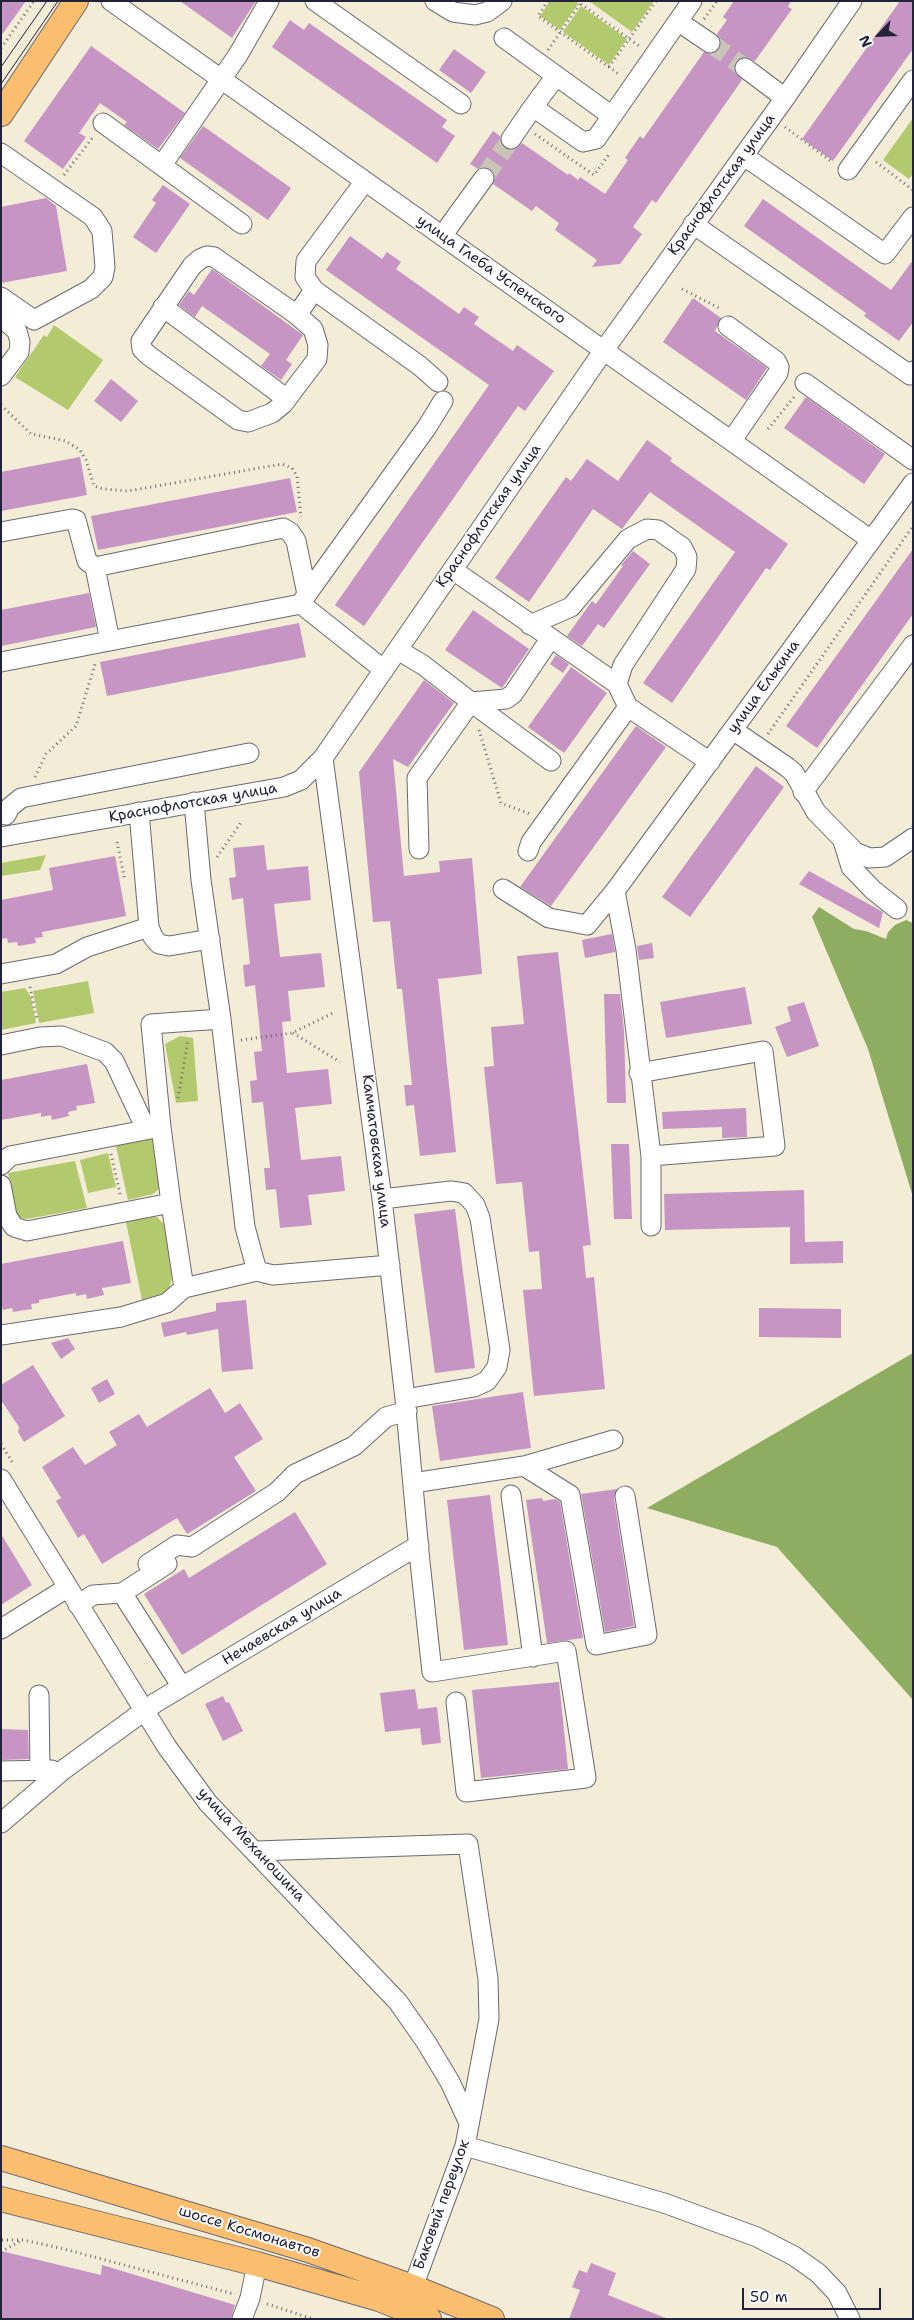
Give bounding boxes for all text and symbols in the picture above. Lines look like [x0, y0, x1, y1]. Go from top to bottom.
north arrow [854, 10, 904, 60]
text: N [855, 33, 876, 50]
street label: Краснофлотская улица [665, 111, 779, 259]
street label: улица Глеба Успенского [413, 212, 569, 328]
street label: Краснофлотская улица [433, 441, 545, 591]
street label: улица Елькина [724, 637, 804, 737]
street label: Краснофлотская улица [107, 779, 279, 827]
street label: Камчатовская улица [358, 1073, 394, 1229]
street label: Нечаевская улица [219, 1584, 345, 1670]
street label: улица Механошина [194, 1784, 308, 1906]
street label: Баковый переулок [410, 2137, 474, 2273]
street label: шоссе Космонавтов [176, 2202, 322, 2262]
scale bar [744, 2278, 883, 2310]
text: 50 m [750, 2287, 788, 2307]

